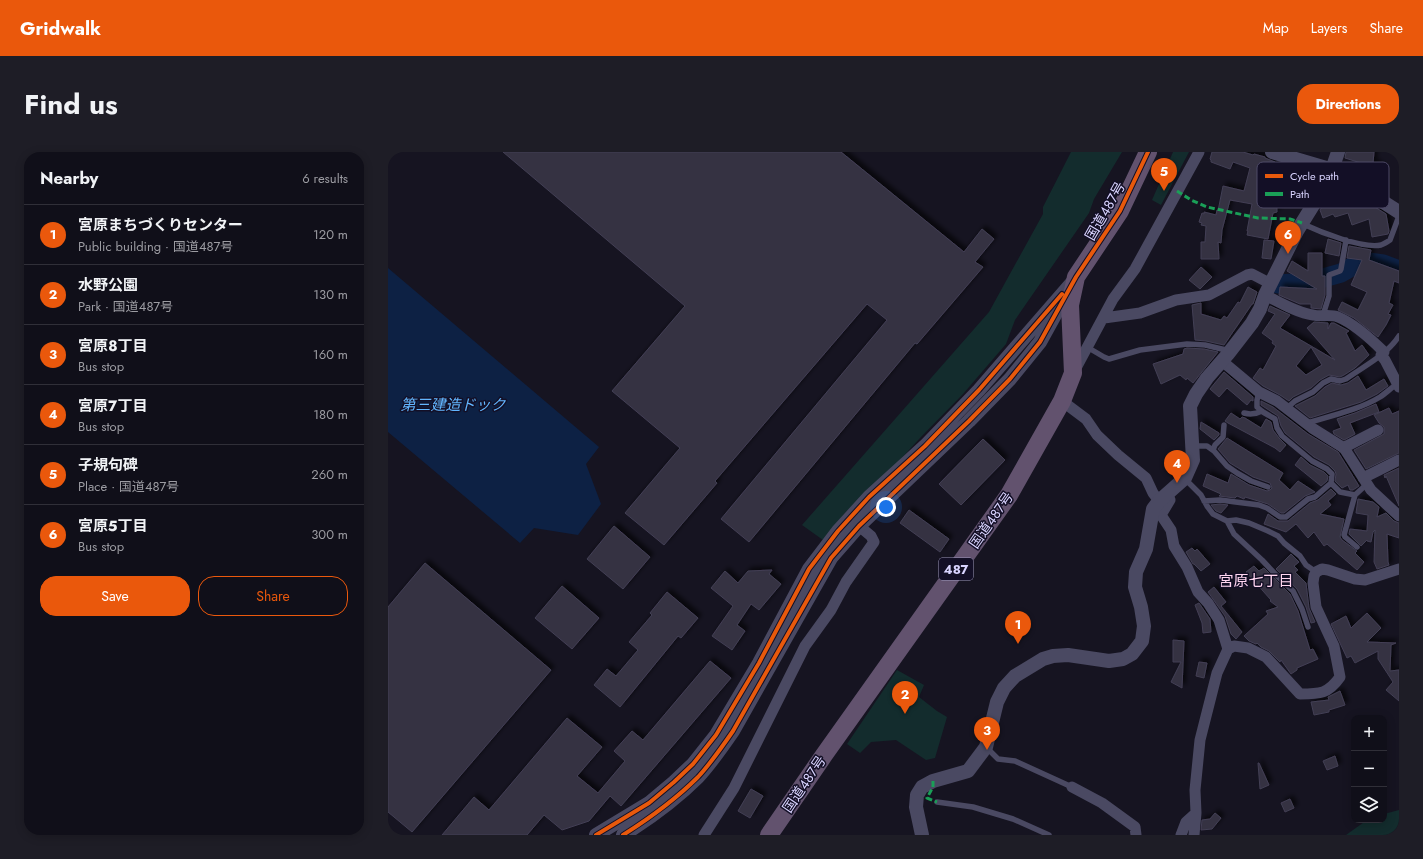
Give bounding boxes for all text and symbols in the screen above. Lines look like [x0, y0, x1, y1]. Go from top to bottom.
text: Gridwalk [20, 15, 101, 42]
text: Map [1263, 18, 1289, 38]
text: Layers [1311, 18, 1347, 38]
text: Share [1369, 18, 1403, 38]
text: Find us [24, 84, 118, 125]
button: Directions [1297, 84, 1399, 124]
pin: 5 [1151, 158, 1177, 191]
legend [1257, 162, 1389, 208]
text: Nearby [40, 166, 98, 190]
text: Cycle path [1290, 168, 1339, 184]
text: 6 results [302, 169, 348, 188]
street label: 国道487号 [1080, 178, 1130, 244]
text: Path [1290, 186, 1309, 202]
text: 宮原まちづくりセンター [78, 214, 243, 236]
pin: 6 [1275, 221, 1301, 254]
text: 1 [50, 225, 56, 244]
text: 120 m [313, 225, 348, 244]
text: Public building · 国道487号 [78, 237, 233, 256]
text: 水野公園 [78, 274, 138, 296]
text: 2 [49, 285, 57, 304]
text: 130 m [313, 285, 348, 304]
text: Park · 国道487号 [78, 297, 173, 316]
text: 宮原８丁目 [78, 335, 147, 357]
text: 3 [49, 345, 57, 364]
text: 160 m [313, 345, 348, 364]
text: Bus stop [78, 357, 124, 376]
water label: 第三建造ドック [400, 394, 506, 416]
text: 宮原７丁目 [78, 395, 147, 417]
text: 4 [48, 405, 58, 424]
text: 180 m [313, 405, 348, 424]
text: Bus stop [78, 417, 124, 436]
pin: 4 [1164, 450, 1190, 483]
text: 子規句碑 [78, 454, 138, 476]
text: 5 [49, 465, 57, 484]
text: 260 m [311, 465, 348, 484]
text: Place · 国道487号 [78, 477, 179, 496]
street label: 国道487号 [964, 488, 1018, 552]
your location [876, 497, 896, 517]
text: 宮原５丁目 [78, 515, 147, 537]
text: 6 [49, 525, 57, 544]
text: 300 m [311, 525, 348, 544]
text: Bus stop [78, 537, 124, 556]
road number: 487 [939, 558, 973, 580]
district label: 宮原七丁目 [1218, 570, 1294, 592]
button: Save [40, 576, 190, 616]
button: Share [198, 576, 348, 616]
pin: 1 [1005, 611, 1031, 644]
pin: 2 [892, 681, 918, 714]
map controls [1351, 715, 1387, 823]
button: + [1351, 715, 1387, 751]
pin: 3 [974, 717, 1000, 750]
street label: 国道487号 [778, 751, 830, 817]
button: − [1351, 751, 1387, 787]
button: layers [1351, 787, 1387, 823]

